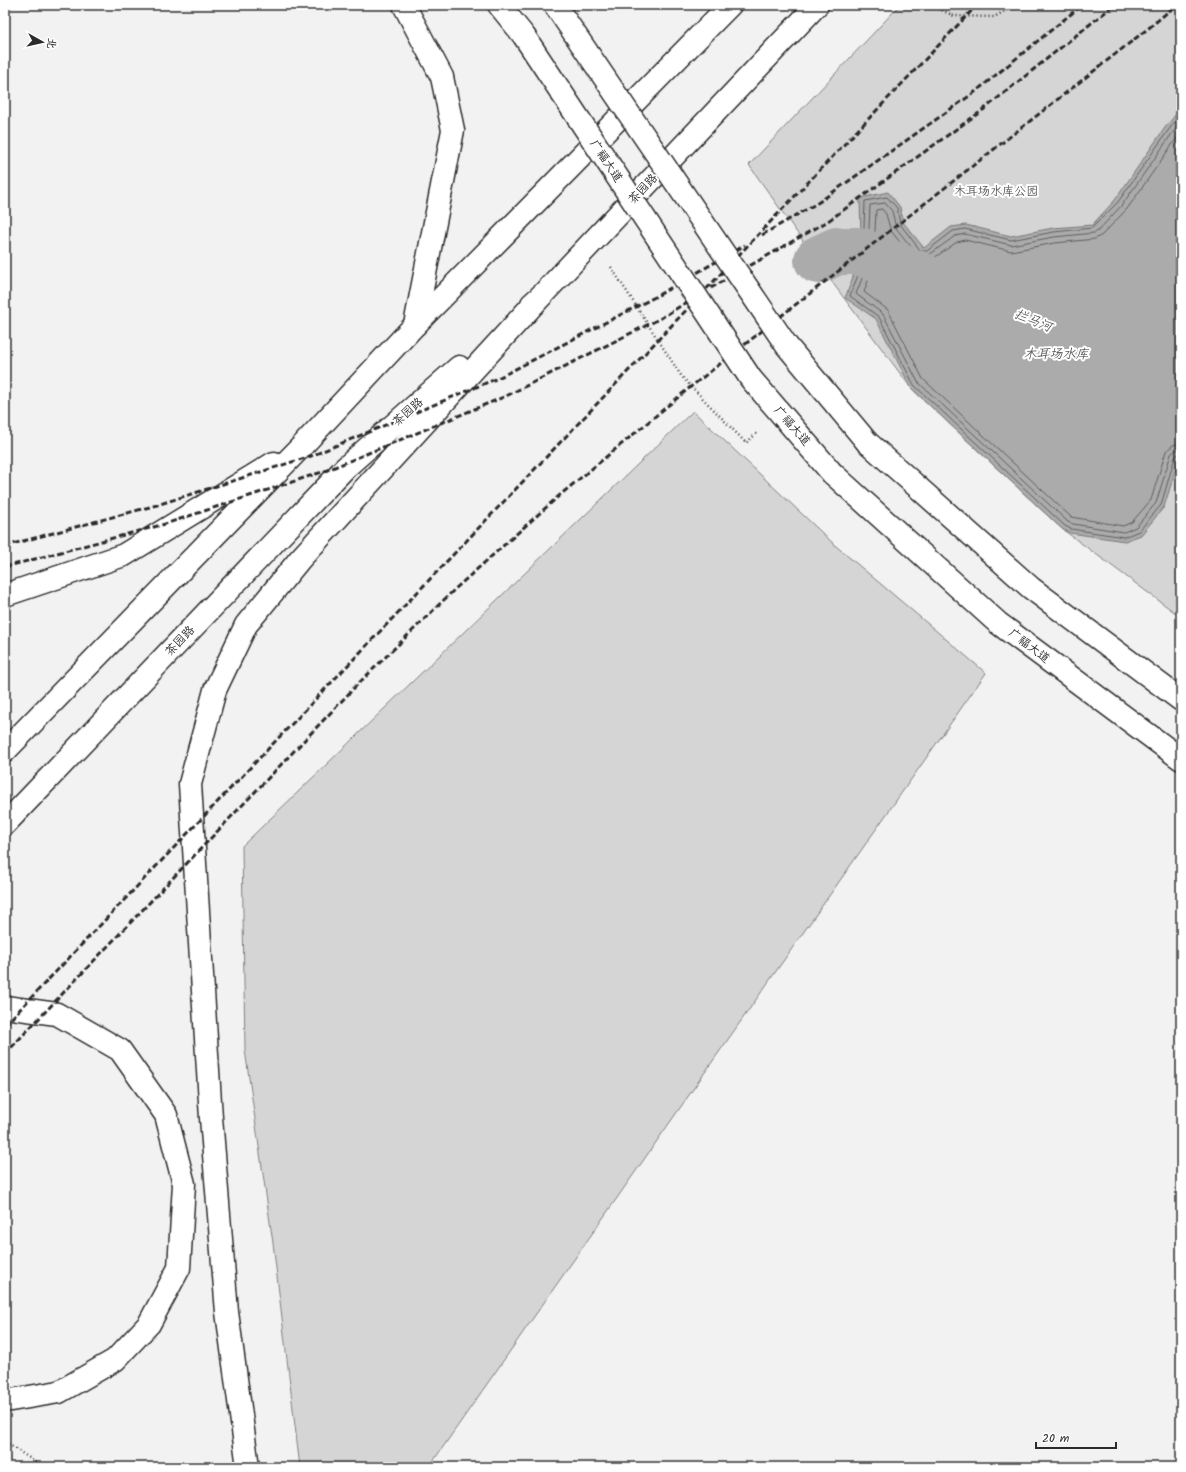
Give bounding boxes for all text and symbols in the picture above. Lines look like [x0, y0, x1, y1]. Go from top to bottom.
north arrow [22, 22, 62, 62]
text: 北 [41, 37, 61, 50]
street label: 广福大道 [585, 136, 627, 186]
street label: 茶园路 [624, 169, 662, 209]
park label: 木耳场水库公园 [954, 182, 1038, 201]
water label: 拦马河 [1011, 304, 1057, 339]
water label: 木耳场水库 [1023, 344, 1089, 365]
street label: 茶园路 [388, 393, 428, 431]
street label: 广福大道 [769, 402, 815, 450]
street label: 茶园路 [161, 621, 199, 661]
street label: 广福大道 [1004, 624, 1054, 668]
scale bar [1036, 1424, 1116, 1450]
text: 20 m [1042, 1429, 1070, 1448]

